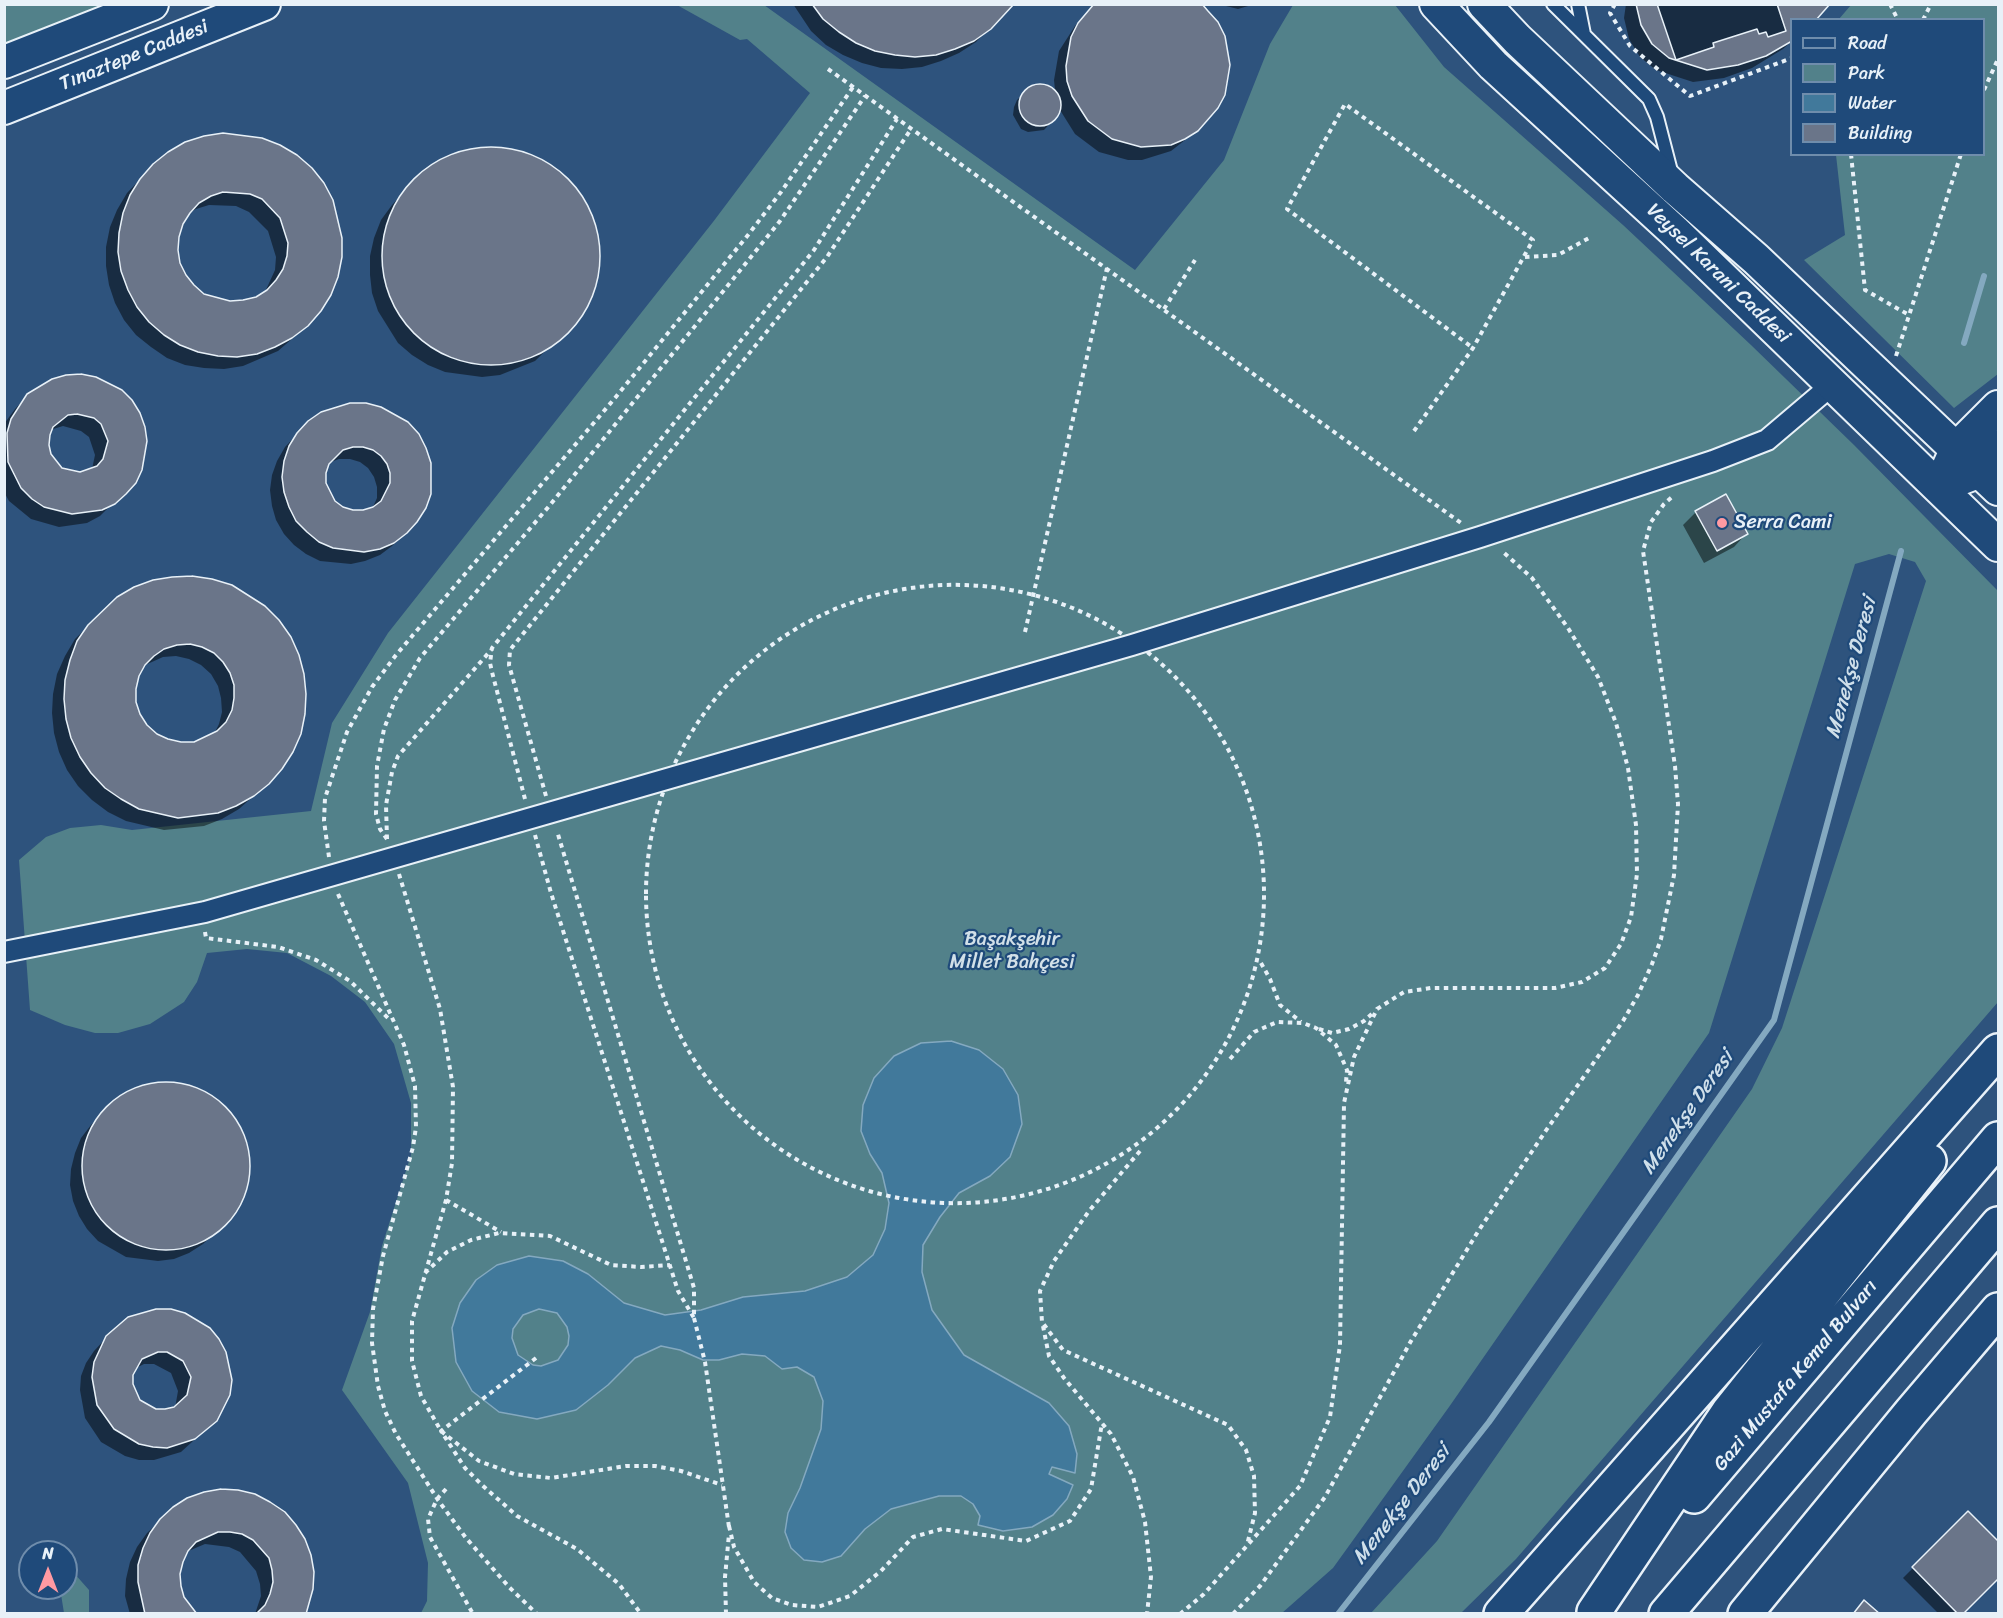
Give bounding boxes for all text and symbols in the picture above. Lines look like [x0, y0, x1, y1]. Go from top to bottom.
street label: Tınaztepe Caddesi [56, 15, 212, 97]
legend [1790, 18, 1985, 156]
text: Road [1848, 27, 1887, 59]
text: Park [1848, 57, 1885, 89]
text: Water [1848, 87, 1895, 119]
text: Building [1848, 117, 1912, 149]
street label: Veysel Karani Caddesi [1641, 199, 1795, 349]
place label: Serra Cami [1734, 511, 1832, 535]
marker: Serra Cami [1715, 516, 1729, 530]
water label: Menekşe Deresi [1821, 595, 1883, 741]
park label: Başakşehir Millet Bahçesi [950, 928, 1074, 975]
water label: Menekşe Deresi [1636, 1047, 1740, 1179]
street label: Gazi Mustafa Kemal Bulvarı [1709, 1275, 1883, 1477]
water label: Menekşe Deresi [1348, 1440, 1456, 1570]
text: N [42, 1539, 54, 1568]
north arrow [18, 1540, 78, 1600]

